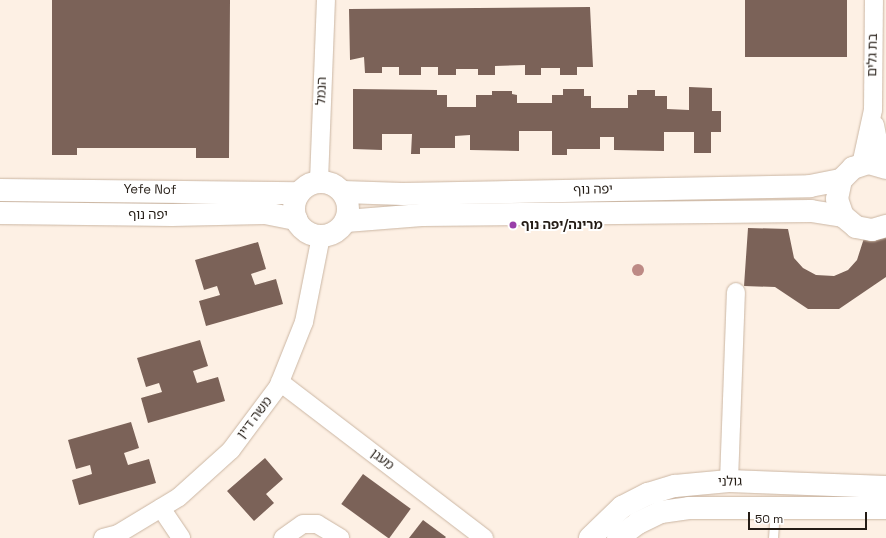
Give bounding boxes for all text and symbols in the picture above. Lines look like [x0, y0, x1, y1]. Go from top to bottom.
street label: בת גלים [865, 33, 881, 77]
street label: הנמל [314, 77, 330, 105]
street label: Yefe Nof [123, 182, 177, 198]
street label: יפה נוף [573, 182, 613, 198]
street label: יפה נוף [128, 207, 168, 223]
place label: מרינה/יפה נוף [521, 217, 603, 233]
marker: מרינה/יפה נוף [508, 220, 518, 230]
street label: משה דיין [234, 394, 276, 442]
street label: מעגן [367, 446, 397, 474]
street label: גולני [718, 474, 742, 490]
scale bar [750, 504, 869, 530]
text: 50 m [755, 511, 783, 527]

